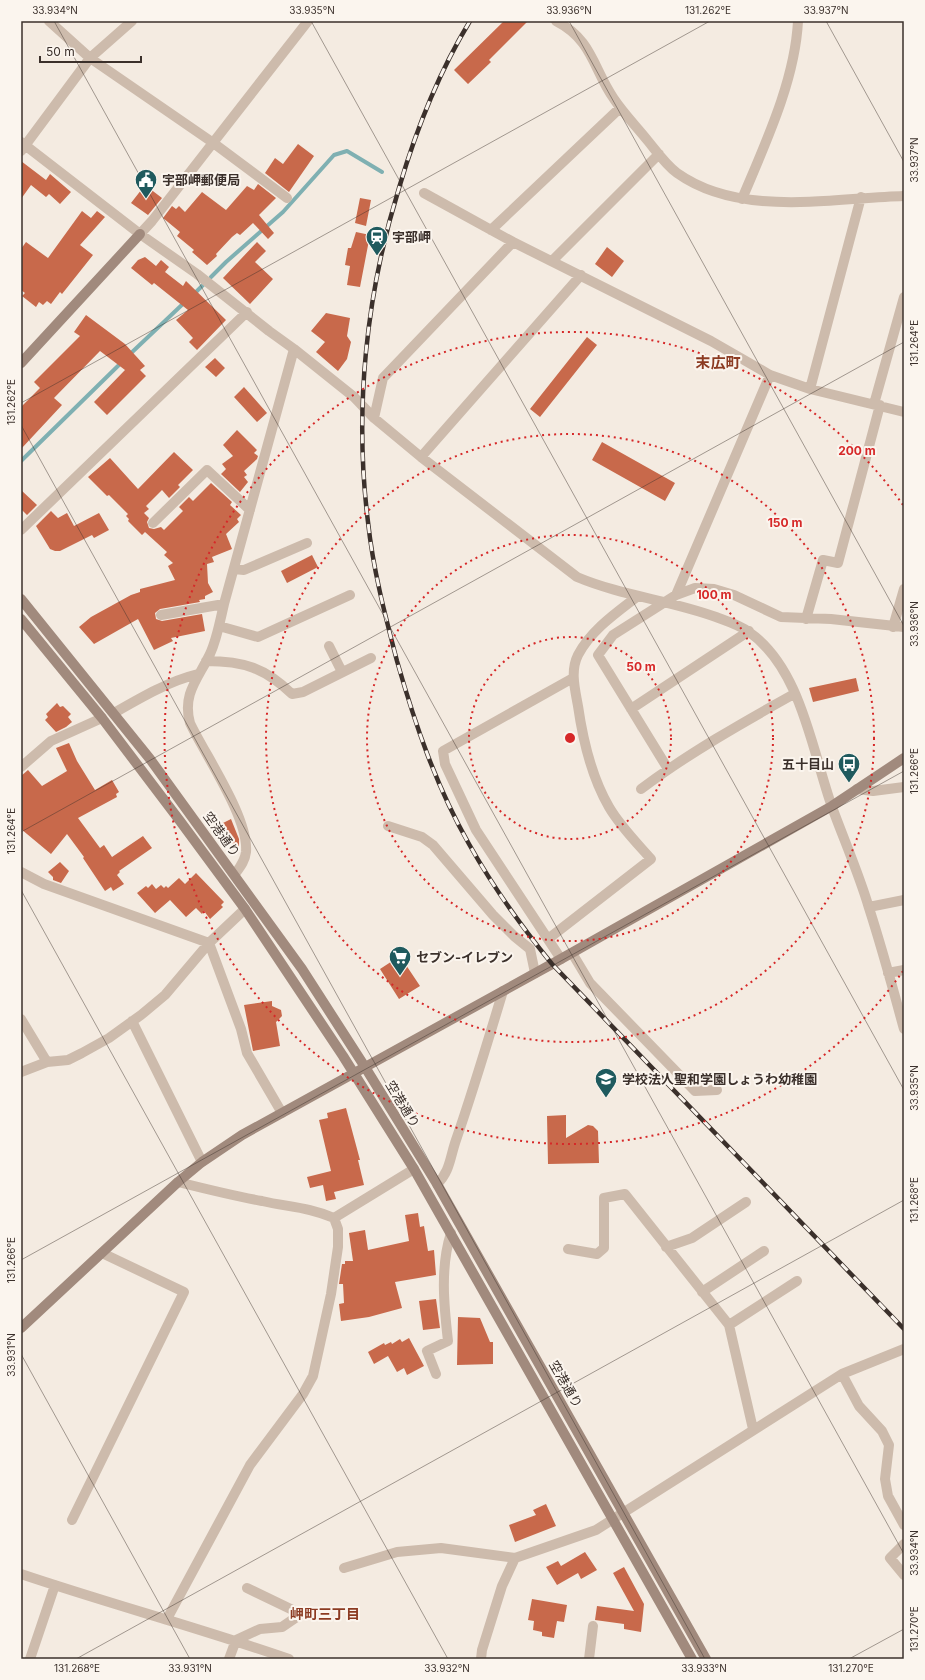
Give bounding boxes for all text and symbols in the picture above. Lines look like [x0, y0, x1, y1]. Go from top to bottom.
text: 33.934°N [32, 4, 78, 16]
text: 33.935°N [289, 4, 335, 16]
text: 33.936°N [546, 4, 592, 16]
text: 131.262°E [685, 4, 731, 16]
text: 33.937°N [803, 4, 849, 16]
scale bar [40, 38, 141, 64]
text: 50 m [46, 44, 75, 59]
text: 33.937°N [908, 137, 920, 183]
public building icon: 宇部岬郵便局 [133, 167, 159, 200]
place label: 宇部岬郵便局 [162, 172, 240, 188]
station icon: 宇部岬 [364, 224, 390, 257]
place label: 宇部岬 [392, 229, 431, 245]
text: 131.264°E [908, 320, 920, 366]
district label: 末広町 [695, 353, 741, 372]
text: 131.262°E [5, 379, 17, 425]
text: 200 m [838, 443, 876, 458]
text: 150 m [768, 515, 802, 530]
text: 100 m [696, 587, 732, 602]
text: 33.936°N [908, 601, 920, 647]
text: 50 m [626, 659, 656, 674]
centre of rings [563, 731, 577, 745]
text: 131.266°E [908, 748, 920, 794]
bus stop icon: 五十目山 [836, 751, 862, 784]
place label: 五十目山 [782, 756, 834, 772]
text: 131.264°E [5, 808, 17, 854]
street label: 空港通り [200, 808, 244, 860]
supermarket icon: セブン-イレブン [387, 944, 413, 977]
place label: セブン-イレブン [416, 949, 513, 965]
text: 33.935°N [908, 1065, 920, 1111]
school or university icon: 学校法人聖和学園しょうわ幼稚園 [593, 1066, 619, 1099]
place label: 学校法人聖和学園しょうわ幼稚園 [622, 1071, 817, 1087]
street label: 空港通り [383, 1078, 423, 1130]
text: 131.268°E [908, 1177, 920, 1223]
text: 131.266°E [5, 1237, 17, 1283]
text: 33.931°N [5, 1333, 17, 1377]
street label: 空港通り [546, 1357, 586, 1411]
text: 33.934°N [908, 1530, 920, 1576]
district label: 岬町三丁目 [290, 1605, 360, 1622]
text: 131.270°E [908, 1606, 920, 1652]
text: 131.268°E [54, 1662, 100, 1674]
text: 33.931°N [168, 1662, 212, 1674]
text: 33.932°N [424, 1662, 470, 1674]
text: 33.933°N [681, 1662, 727, 1674]
text: 131.270°E [828, 1662, 874, 1674]

